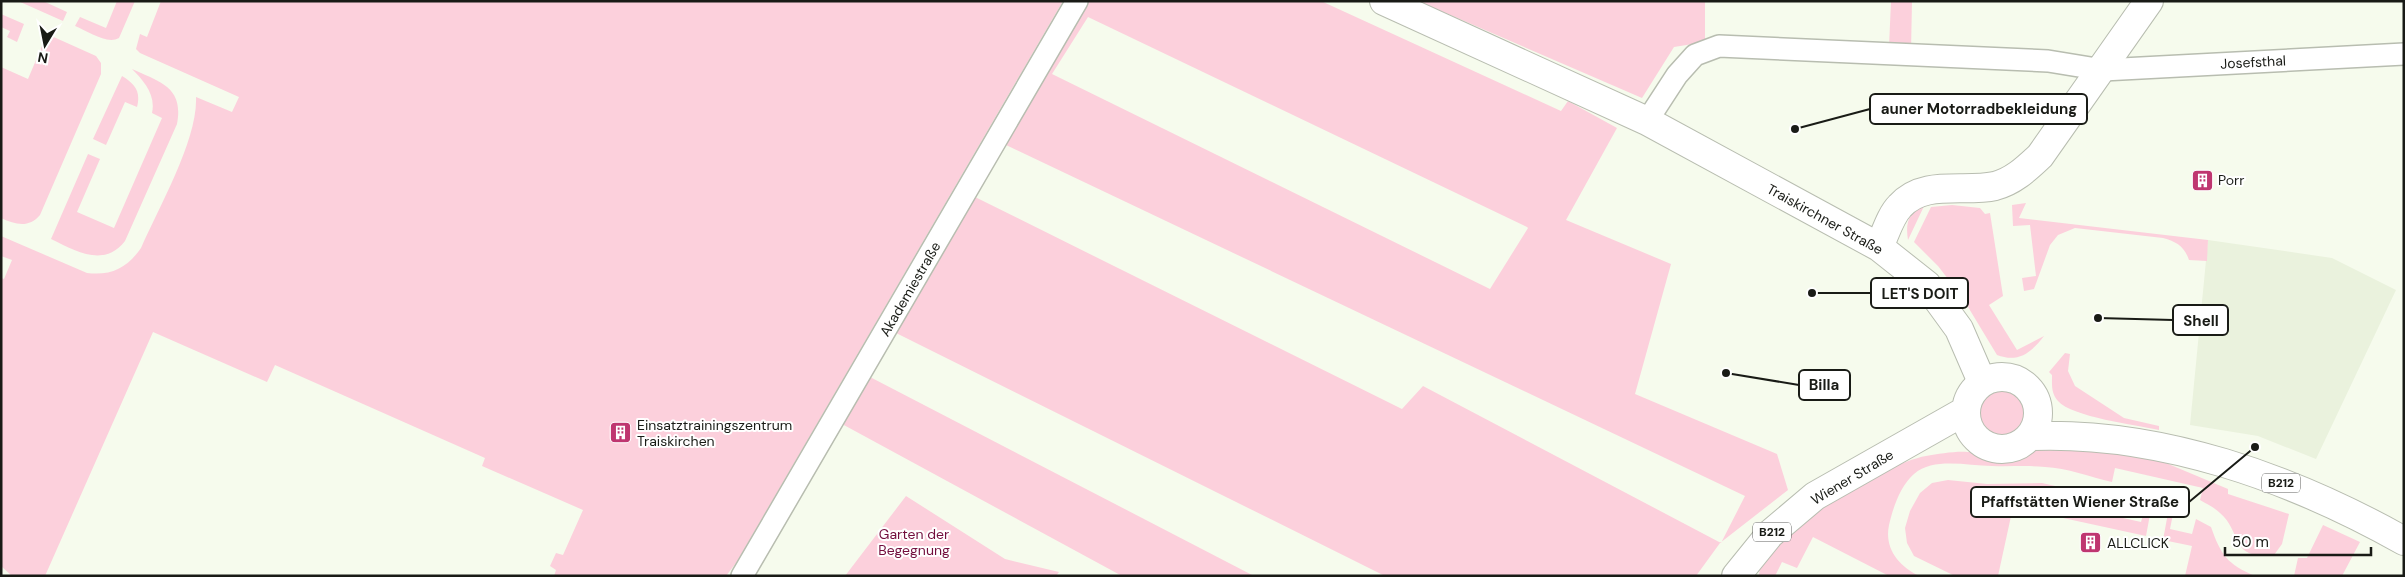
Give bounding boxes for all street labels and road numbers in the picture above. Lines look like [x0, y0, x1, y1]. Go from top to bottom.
street label: Josefsthal [2220, 51, 2286, 73]
street label: Traiskirchner Straße [1764, 180, 1886, 258]
street label: Akademiestraße [876, 238, 944, 340]
street label: Wiener Straße [1807, 445, 1897, 509]
road number: B212 [2262, 473, 2300, 492]
road number: B212 [1753, 522, 1791, 542]

